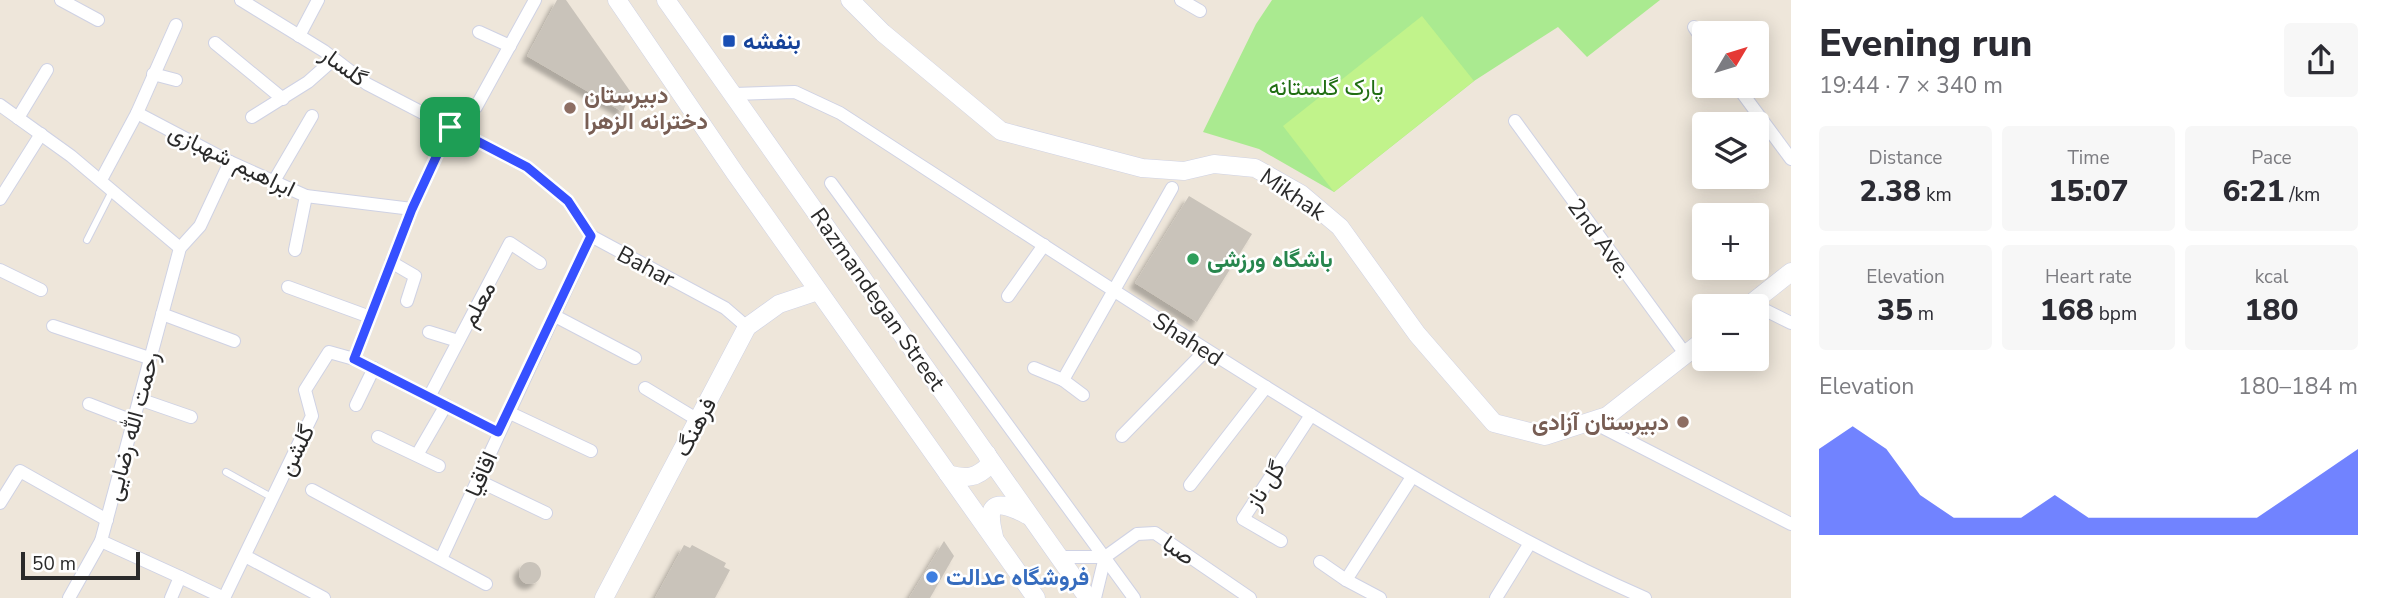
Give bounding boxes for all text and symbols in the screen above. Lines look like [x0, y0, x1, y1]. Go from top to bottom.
text: Evening run [1819, 18, 2032, 69]
north arrow [1692, 21, 1769, 98]
map controls [1692, 21, 1769, 371]
button: share [2284, 23, 2358, 97]
place label: بنفشه [743, 26, 801, 57]
marker: بنفشه [721, 33, 737, 49]
street label: گلسار [313, 38, 373, 94]
text: 19:44 · 7 × 340 m [1819, 70, 2003, 101]
park label: پارک گلستانه [1268, 72, 1384, 103]
place label: دبيرستان دخترانه الزهرا [584, 80, 708, 137]
pin [420, 97, 480, 157]
marker: دبيرستان دخترانه الزهرا [562, 100, 578, 116]
icon: arrive [431, 108, 469, 146]
button: layers [1692, 112, 1769, 189]
street label: ابراهیم شهبازی [163, 116, 300, 204]
text: Distance [1869, 145, 1942, 171]
text: Time [2067, 145, 2110, 171]
text: Pace [2251, 145, 2292, 171]
street label: Mikhak [1254, 161, 1332, 228]
text: 2.38 [1859, 171, 1921, 212]
text: 15:07 [2049, 171, 2128, 212]
text: 6:21 [2223, 171, 2284, 212]
text: km [1921, 182, 1952, 208]
text: /km [2284, 182, 2320, 208]
street label: 2nd Ave. [1560, 192, 1639, 284]
street label: Razmandegan Street [803, 202, 953, 397]
button: + [1692, 203, 1769, 280]
street label: Bahar [611, 238, 681, 295]
place label: باشگاه ورزشی [1207, 244, 1333, 275]
marker: باشگاه ورزشی [1185, 251, 1201, 267]
text: Elevation [1866, 264, 1945, 290]
text: Heart rate [2045, 264, 2132, 290]
text: kcal [2255, 264, 2288, 290]
street label: معلم [454, 276, 503, 332]
text: 35 [1877, 290, 1913, 331]
text: 168 [2040, 290, 2094, 331]
text: 180 [2245, 290, 2299, 331]
button: − [1692, 294, 1769, 371]
text: m [1913, 301, 1934, 327]
text: bpm [2094, 301, 2137, 327]
street label: Shahed [1147, 305, 1229, 374]
street label: رحمت الله رضایی [98, 348, 167, 504]
text: Elevation [1819, 371, 1914, 402]
text: 180–184 m [2238, 371, 2358, 402]
street label: فرهنگ [667, 392, 724, 462]
place label: دبیرستان آزادی [1532, 407, 1669, 438]
marker: دبیرستان آزادی [1675, 414, 1691, 430]
street label: گلشن [271, 419, 322, 481]
street label: اقاقیا [458, 447, 505, 502]
street label: گل ناز [1238, 455, 1293, 516]
street label: صبا [1156, 528, 1201, 573]
scale bar [21, 549, 140, 581]
text: 50 m [32, 551, 76, 577]
place label: فروشگاه عدالت [946, 562, 1089, 593]
marker: فروشگاه عدالت [924, 569, 940, 585]

